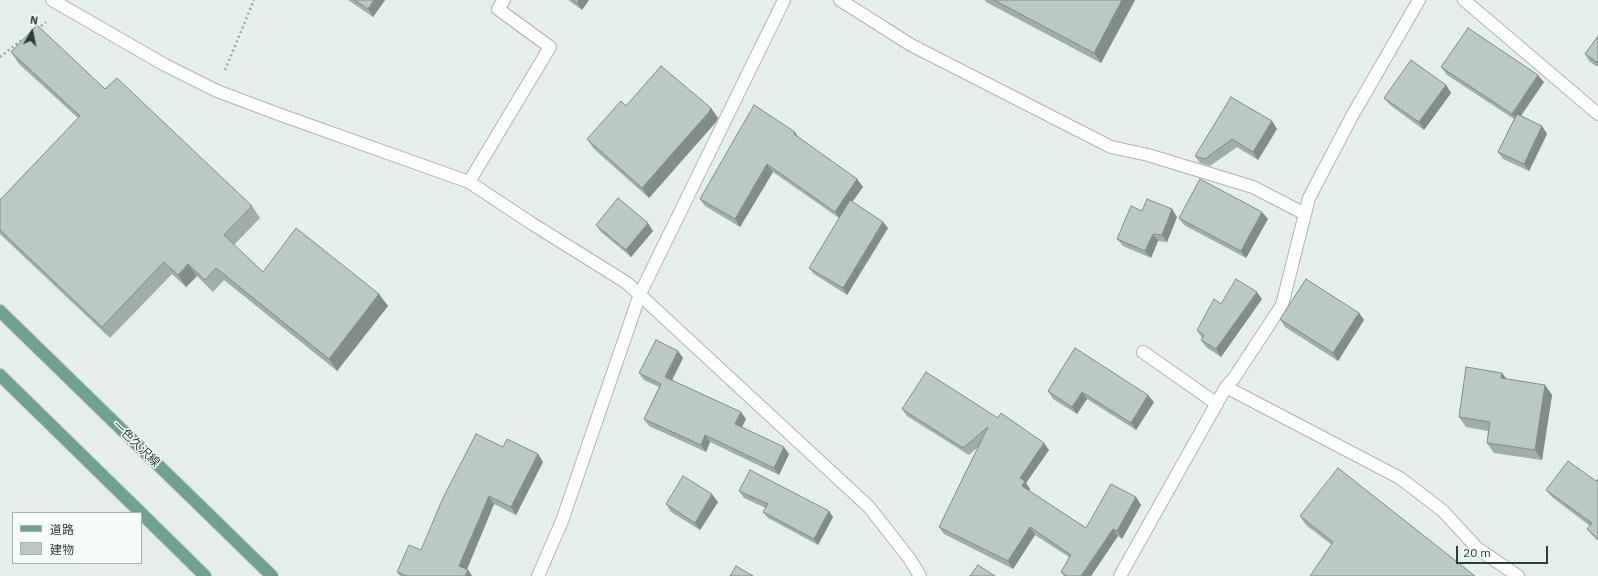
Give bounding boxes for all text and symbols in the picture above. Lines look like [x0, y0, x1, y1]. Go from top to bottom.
north arrow [12, 12, 52, 52]
text: N [29, 13, 39, 28]
street label: 一色久沢線 [109, 418, 163, 470]
legend [12, 512, 142, 564]
text: 道路 [50, 522, 74, 537]
scale bar [1458, 538, 1550, 564]
text: 建物 [50, 542, 74, 557]
text: 20 m [1463, 545, 1491, 560]

